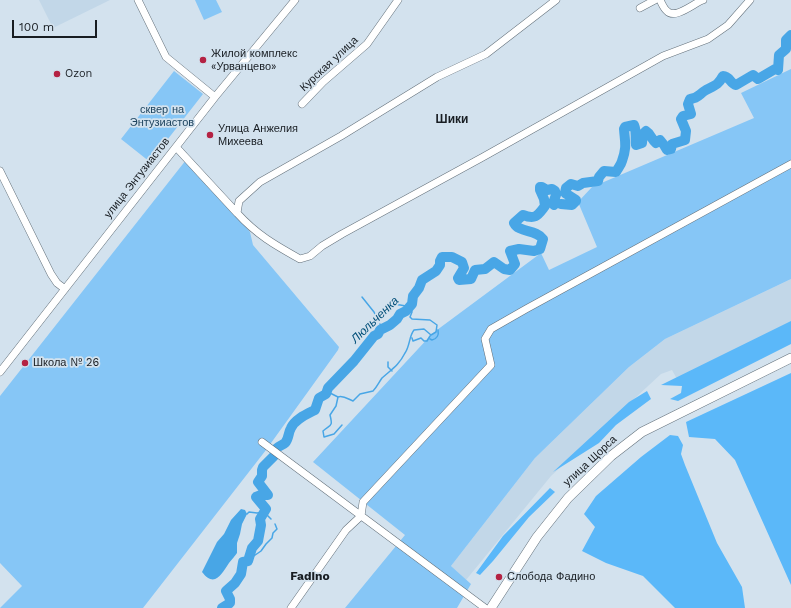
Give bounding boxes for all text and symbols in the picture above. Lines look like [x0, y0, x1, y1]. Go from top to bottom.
scale bar [14, 12, 99, 38]
text: 100 m [19, 20, 54, 34]
street label: Курская улица [297, 34, 361, 94]
place label: Жилой комплекс «Урванцево» [211, 47, 297, 73]
marker: Жилой комплекс «Урванцево» [198, 55, 208, 65]
place label: Ozon [65, 67, 92, 81]
marker: Ozon [52, 69, 62, 79]
park label: сквер на Энтузиастов [130, 103, 194, 129]
district label: Шики [436, 112, 468, 126]
place label: Улица Анжелия Михеева [218, 122, 298, 148]
marker: Улица Анжелия Михеева [205, 130, 215, 140]
street label: улица Энтузиастов [102, 135, 172, 221]
water label: Люльченка [348, 294, 402, 346]
place label: Школа № 26 [33, 356, 99, 370]
marker: Школа № 26 [20, 358, 30, 368]
street label: улица Щорса [561, 433, 619, 489]
district label: Fadino [290, 569, 330, 583]
place label: Слобода Фадино [507, 570, 595, 584]
marker: Слобода Фадино [494, 572, 504, 582]

